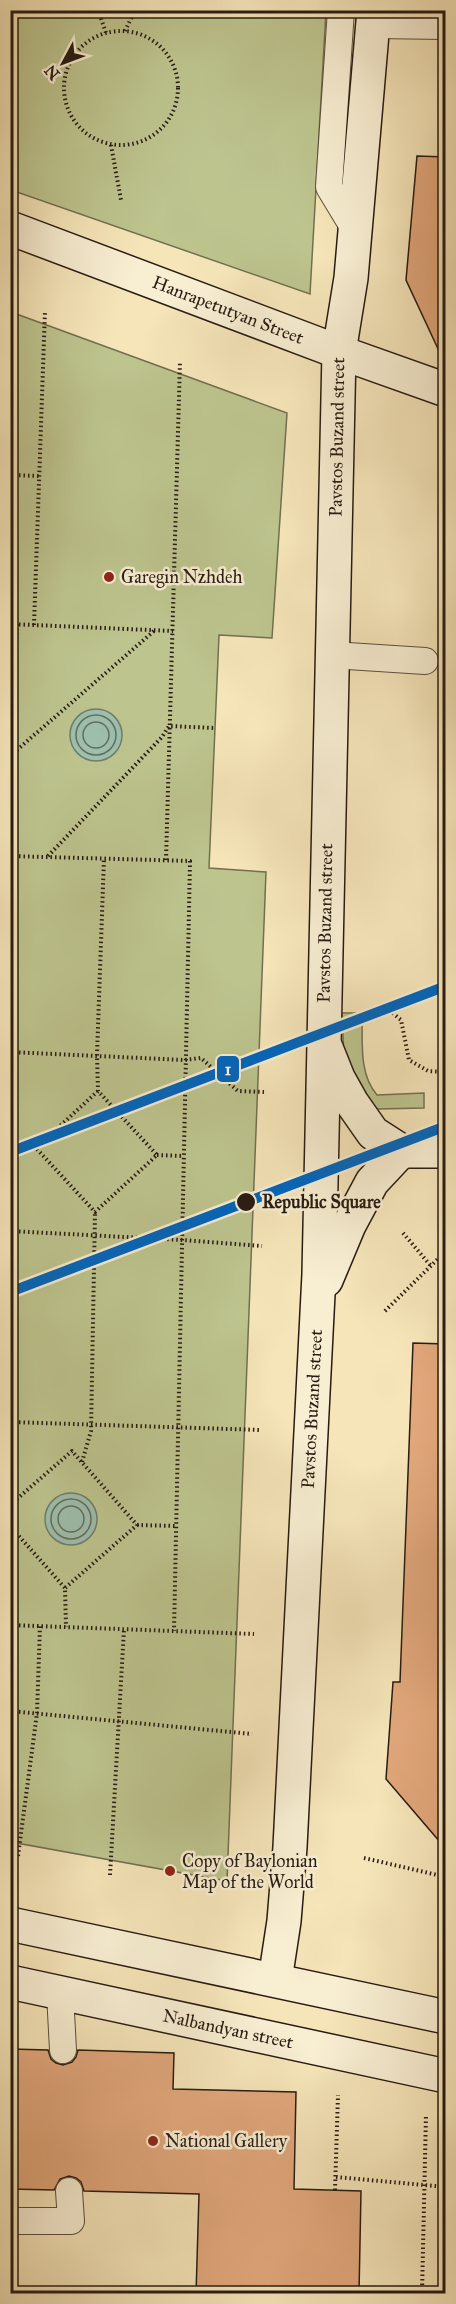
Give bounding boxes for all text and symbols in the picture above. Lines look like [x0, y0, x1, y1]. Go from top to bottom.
north arrow [33, 33, 93, 93]
text: N [40, 61, 64, 84]
street label: Hanrapetutyan Street [149, 271, 307, 349]
street label: Pavstos Buzand street [325, 356, 349, 517]
place label: Garegin Nzhdeh [121, 566, 243, 589]
marker: Garegin Nzhdeh [102, 570, 116, 584]
street label: Pavstos Buzand street [313, 842, 337, 1003]
line badge: 1 [216, 1055, 240, 1083]
text: 1 [225, 1060, 232, 1079]
marker: Republic Square [235, 1191, 257, 1213]
place label: Republic Square [262, 1191, 381, 1214]
street label: Pavstos Buzand street [297, 1328, 327, 1489]
place label: Copy of Baylonian Map of the World [182, 1850, 318, 1893]
marker: Copy of Baylonian Map of the World [163, 1864, 177, 1878]
street label: Nalbandyan street [161, 2004, 296, 2054]
place label: National Gallery [165, 2130, 288, 2152]
marker: National Gallery [146, 2134, 160, 2148]

